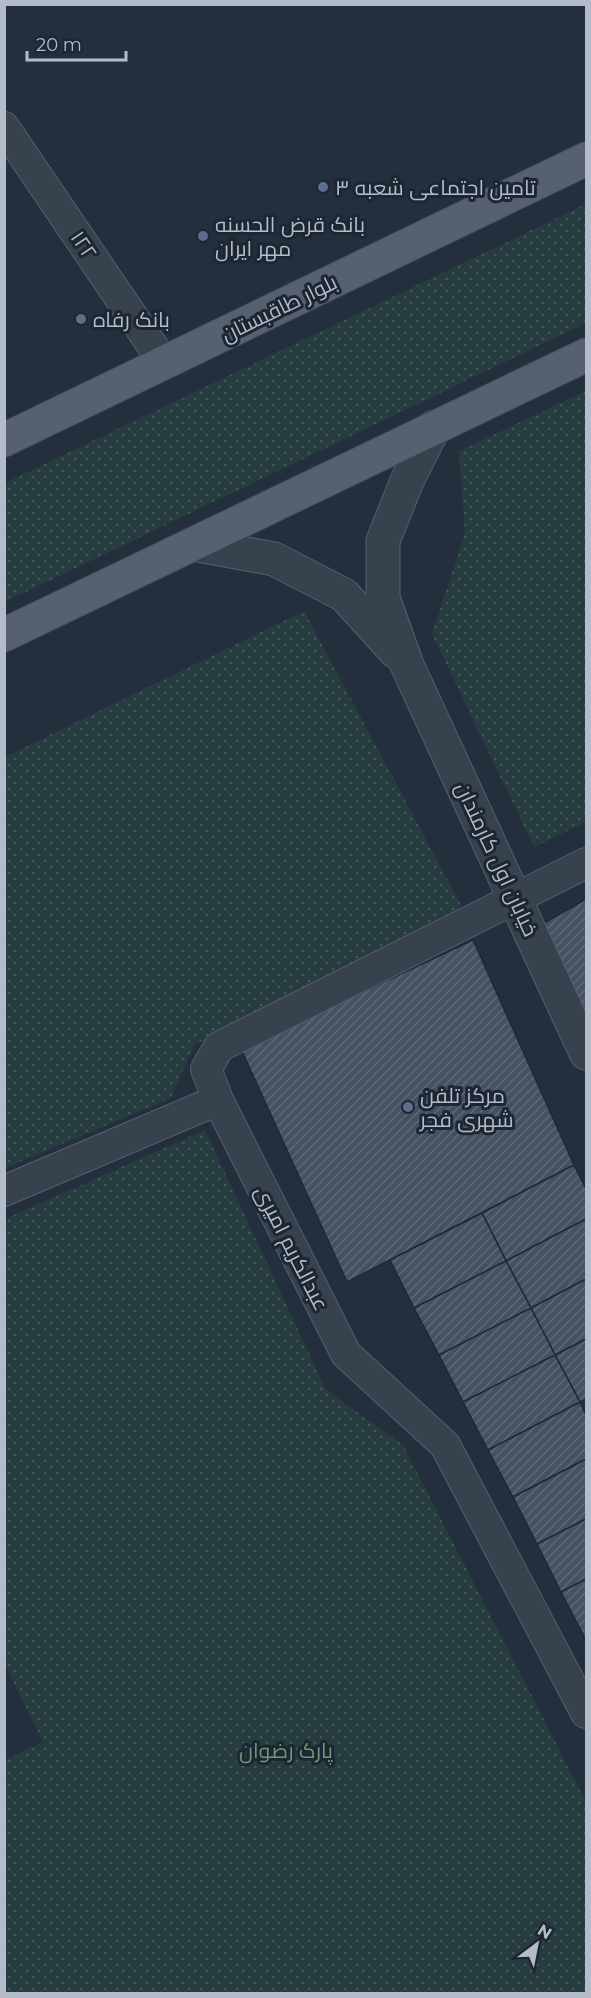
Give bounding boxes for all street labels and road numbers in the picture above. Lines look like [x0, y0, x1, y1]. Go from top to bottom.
street label: ۱۲۲ [66, 226, 102, 264]
street label: بلوار طاقبستان [217, 269, 342, 348]
street label: خیابان اول کارمندان [449, 778, 544, 941]
street label: عبدالکریم امیری [248, 1181, 334, 1316]

